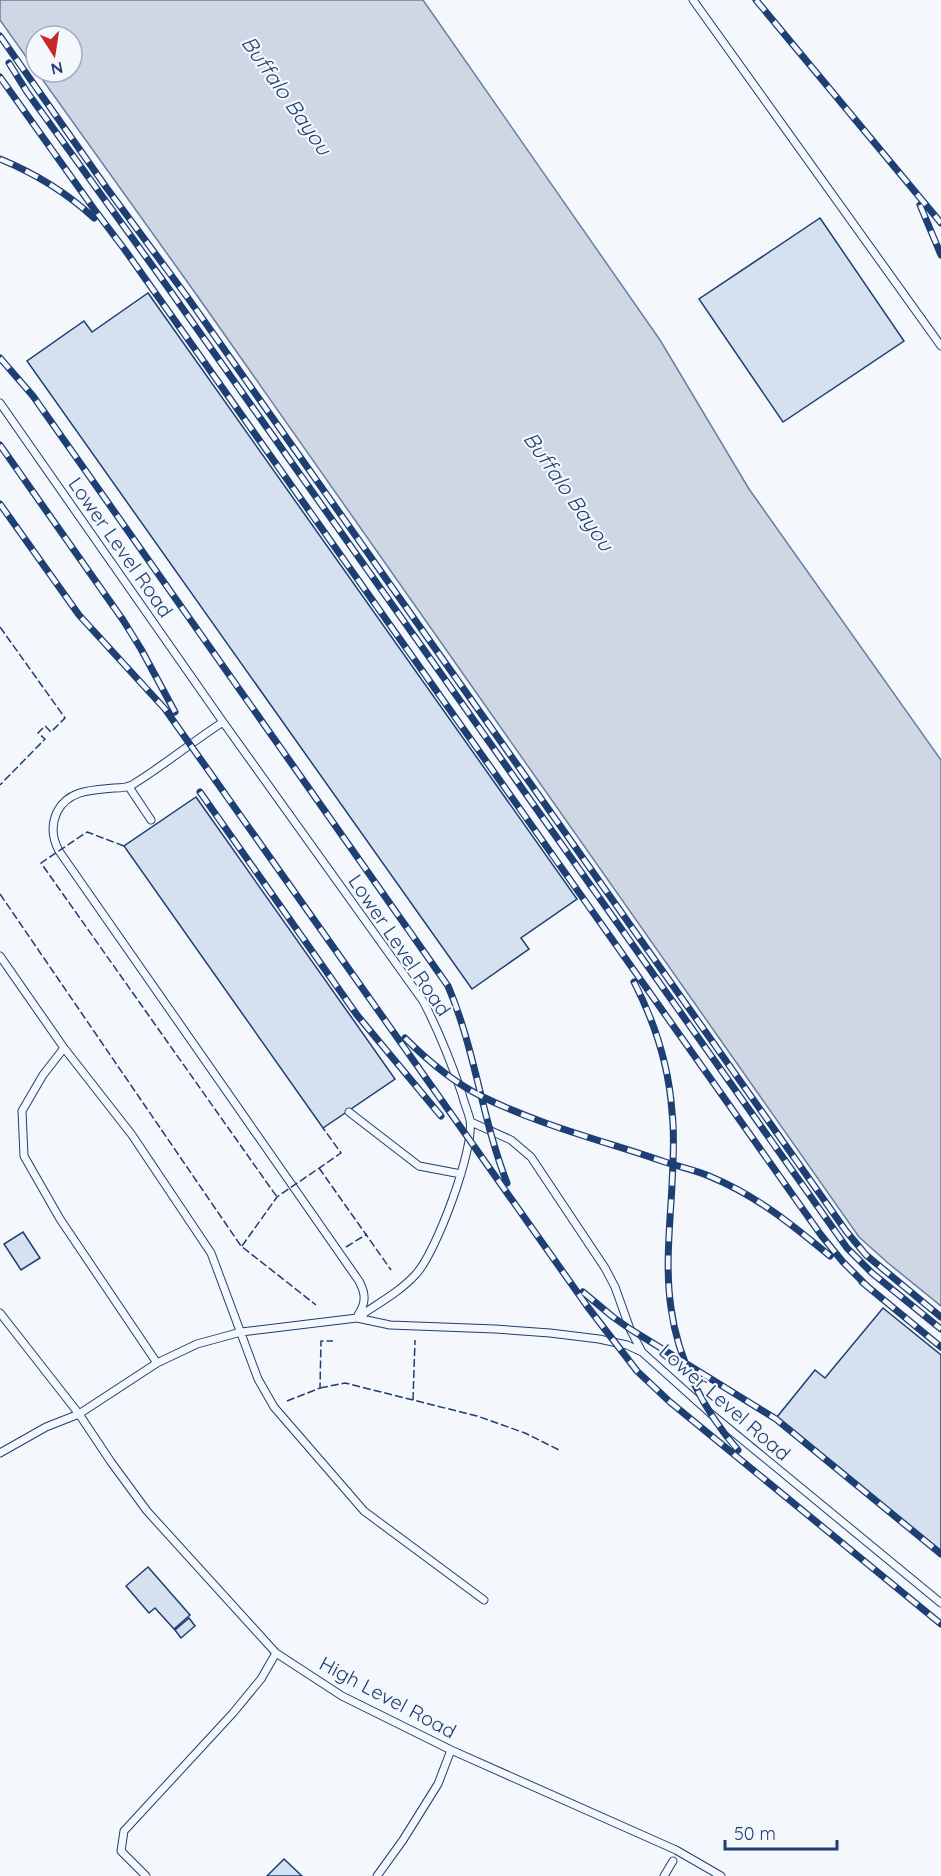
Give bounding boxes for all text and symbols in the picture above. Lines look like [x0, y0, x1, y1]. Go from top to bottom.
north arrow [24, 24, 84, 84]
water label: Buffalo Bayou [236, 30, 338, 160]
text: N [49, 58, 65, 80]
water label: Buffalo Bayou [518, 426, 620, 556]
street label: Lower Level Road [63, 472, 179, 622]
street label: Lower Level Road [343, 869, 457, 1021]
street label: Lower Level Road [654, 1338, 796, 1466]
street label: High Level Road [315, 1650, 461, 1744]
scale bar [725, 1813, 838, 1851]
text: 50 m [734, 1822, 776, 1845]

